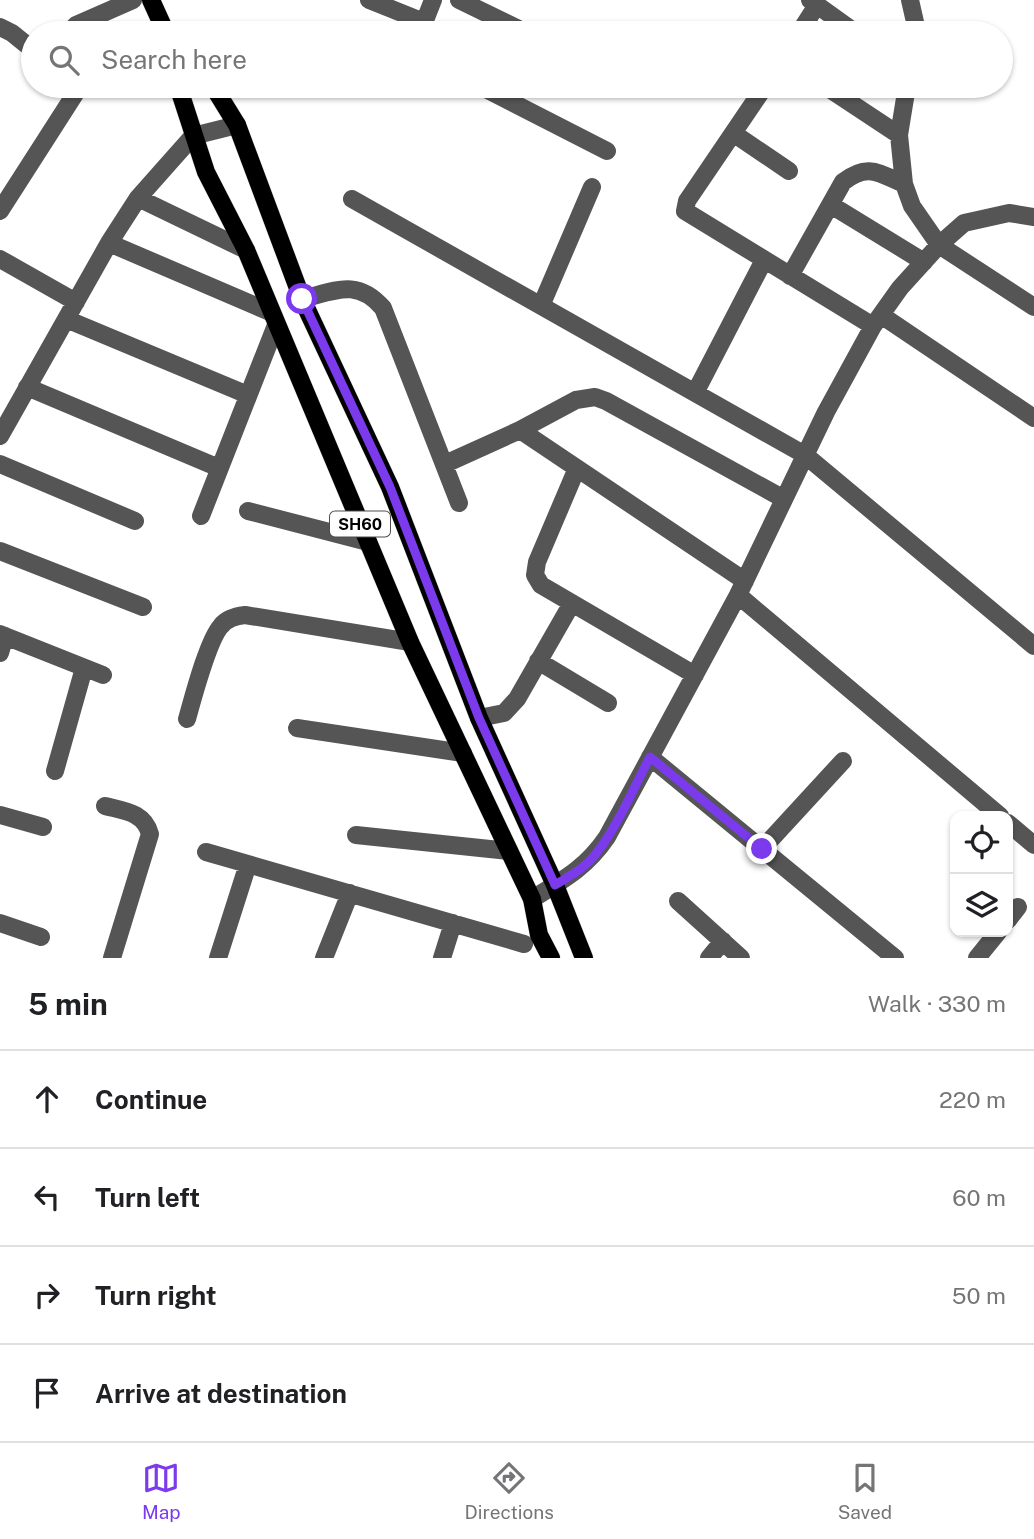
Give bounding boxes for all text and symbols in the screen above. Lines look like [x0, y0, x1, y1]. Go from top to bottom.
search box [21, 21, 1013, 98]
icon: search [45, 41, 83, 79]
text: Search here [101, 44, 247, 75]
route start [286, 283, 317, 314]
road number: SH60 [330, 512, 390, 537]
map controls [950, 811, 1013, 937]
button: locate [950, 811, 1013, 874]
route end [746, 833, 777, 864]
button: layers [950, 874, 1013, 937]
text: 5 min [28, 986, 108, 1022]
text: Walk · 330 m [868, 990, 1006, 1017]
icon: ahead [28, 1080, 66, 1118]
text: Continue [95, 1084, 207, 1115]
text: 220 m [939, 1086, 1006, 1113]
icon: left [28, 1178, 66, 1216]
text: Turn left [95, 1182, 200, 1213]
text: 60 m [952, 1184, 1006, 1211]
icon: right [28, 1276, 66, 1314]
text: Turn right [95, 1280, 217, 1311]
text: 50 m [952, 1282, 1006, 1309]
icon: arrive [28, 1374, 66, 1412]
text: Arrive at destination [95, 1378, 347, 1409]
tab: Map [142, 1459, 181, 1523]
tab: Directions [465, 1459, 554, 1523]
tab: Saved [838, 1459, 892, 1523]

